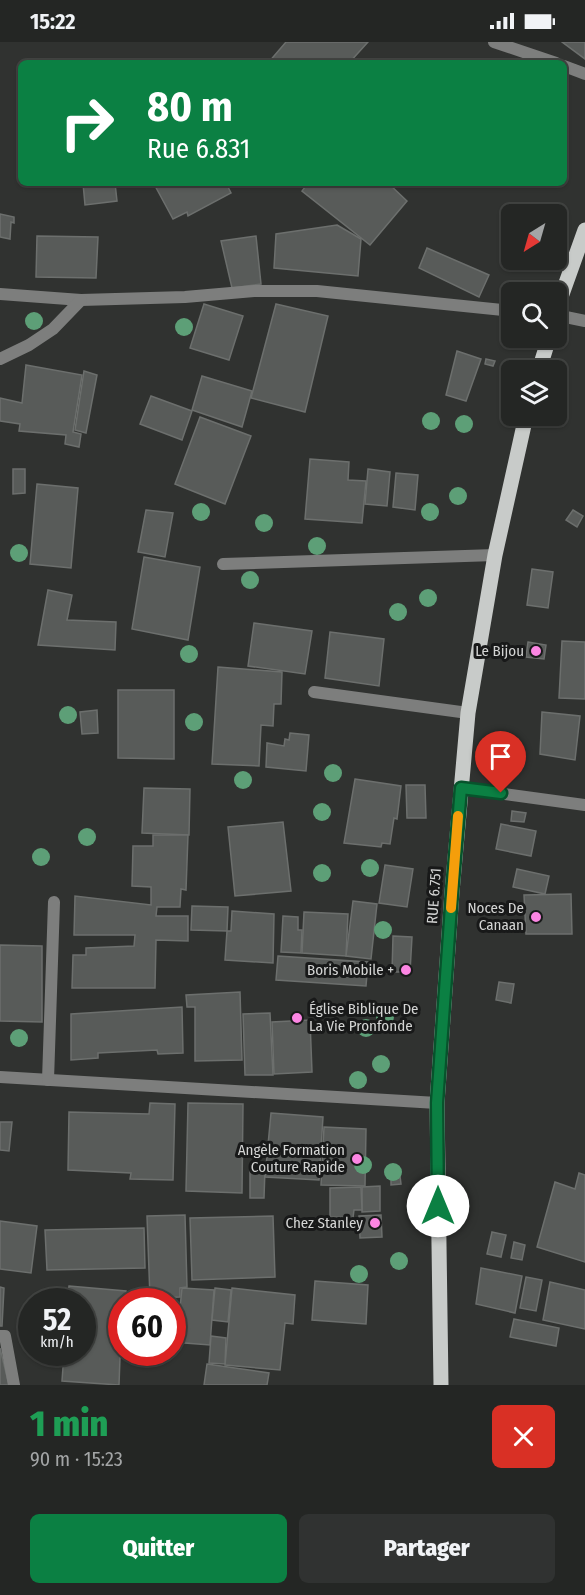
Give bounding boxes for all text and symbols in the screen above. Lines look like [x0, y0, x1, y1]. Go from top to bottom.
text: 15:22 [30, 8, 76, 35]
text: 80 m [147, 82, 233, 132]
icon: right [48, 84, 126, 162]
text: Rue 6.831 [147, 133, 250, 165]
north arrow [501, 204, 567, 270]
map controls [501, 204, 567, 426]
button: search [501, 282, 567, 348]
button: layers [501, 360, 567, 426]
place label: Le Bijou [475, 642, 524, 660]
marker: Le Bijou [529, 644, 543, 658]
pin [475, 731, 526, 793]
icon: arrive [484, 740, 517, 773]
street label: RUE 6.751 [423, 867, 445, 925]
place label: Noces De Canaan [467, 899, 524, 934]
marker: Noces De Canaan [529, 910, 543, 924]
place label: Boris Mobile + [307, 961, 394, 979]
marker: Boris Mobile + [399, 963, 413, 977]
place label: Église Biblique De La Vie Pronfonde [309, 1000, 419, 1035]
marker: Église Biblique De La Vie Pronfonde [290, 1011, 304, 1025]
place label: Angèle Formation Couture Rapide [238, 1141, 345, 1176]
marker: Angèle Formation Couture Rapide [350, 1152, 364, 1166]
position arrow [406, 1174, 470, 1238]
place label: Chez Stanley [285, 1214, 363, 1232]
marker: Chez Stanley [368, 1216, 382, 1230]
speed limit sign: 60 [108, 1288, 186, 1366]
text: 52 [43, 1302, 71, 1338]
text: km/h [40, 1333, 74, 1351]
text: 1 min [30, 1402, 108, 1446]
button: close [492, 1405, 555, 1468]
text: 90 m · 15:23 [30, 1447, 123, 1471]
button: Quitter [30, 1514, 287, 1583]
button: Partager [299, 1514, 555, 1583]

